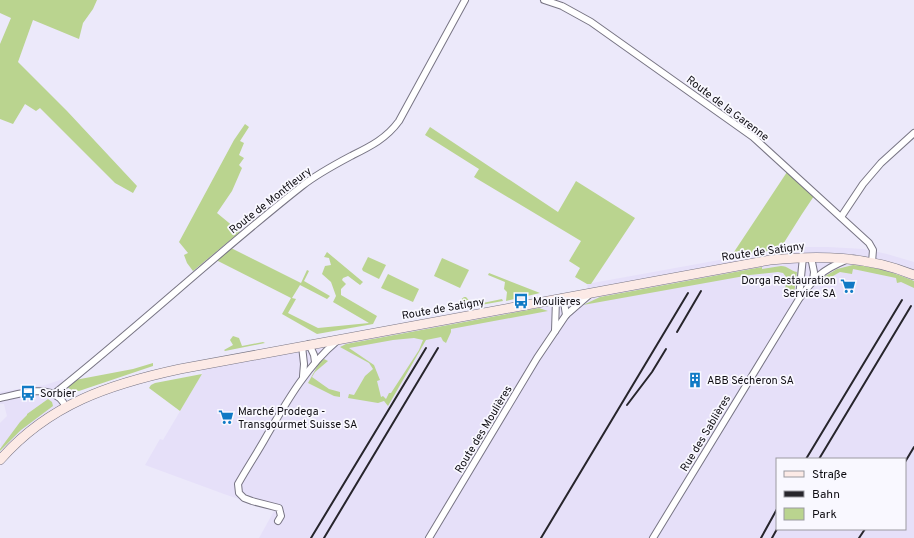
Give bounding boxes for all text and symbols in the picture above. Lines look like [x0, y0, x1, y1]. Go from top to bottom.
street label: Route de la Garenne [683, 73, 772, 145]
street label: Route de Montfleury [227, 164, 315, 237]
street label: Route de Satigny [721, 239, 806, 265]
place label: Dorga Restauration Service SA [741, 274, 836, 301]
supermarket icon: Dorga Restauration Service SA [839, 277, 857, 295]
bus stop icon: Moulières [512, 292, 530, 310]
street label: Route de Satigny [401, 295, 486, 323]
place label: Moulières [533, 295, 581, 309]
building icon: ABB Sécheron SA [686, 371, 704, 389]
place label: ABB Sécheron SA [707, 374, 794, 388]
street label: Route des Moulières [452, 383, 515, 476]
bus stop icon: Sorbier [19, 384, 37, 402]
place label: Sorbier [40, 387, 77, 401]
street label: Rue des Sablières [678, 393, 734, 474]
place label: Marché Prodega - Transgourmet Suisse SA [238, 405, 358, 432]
supermarket icon: Marché Prodega - Transgourmet Suisse SA [217, 408, 235, 426]
legend [776, 458, 906, 530]
text: Straße [812, 467, 847, 483]
text: Bahn [812, 487, 840, 503]
text: Park [812, 507, 837, 523]

